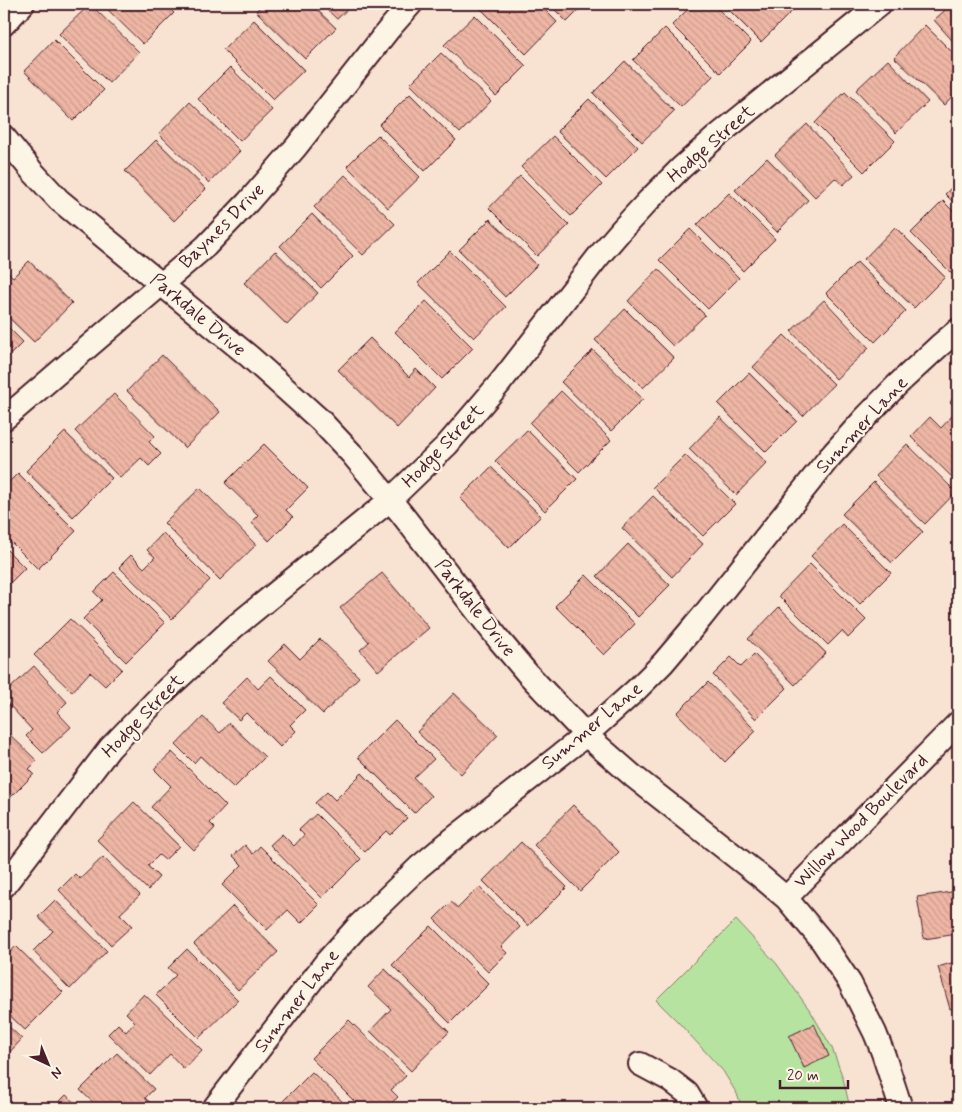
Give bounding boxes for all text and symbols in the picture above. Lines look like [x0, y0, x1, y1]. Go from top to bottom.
street label: Hodge Street [662, 99, 761, 190]
street label: Baynes Drive [174, 178, 270, 274]
street label: Parkdale Drive [145, 268, 251, 362]
street label: Summer Lane [810, 371, 914, 479]
street label: Hodge Street [397, 398, 491, 495]
street label: Parkdale Drive [429, 554, 521, 662]
street label: Hodge Street [97, 668, 191, 765]
street label: Summer Lane [536, 676, 648, 776]
street label: Willow Wood Boulevard [788, 748, 934, 894]
street label: Summer Lane [249, 944, 345, 1058]
north arrow [22, 1040, 72, 1090]
scale bar [780, 1057, 847, 1089]
text: N [47, 1063, 66, 1082]
text: 20 m [787, 1066, 819, 1086]

